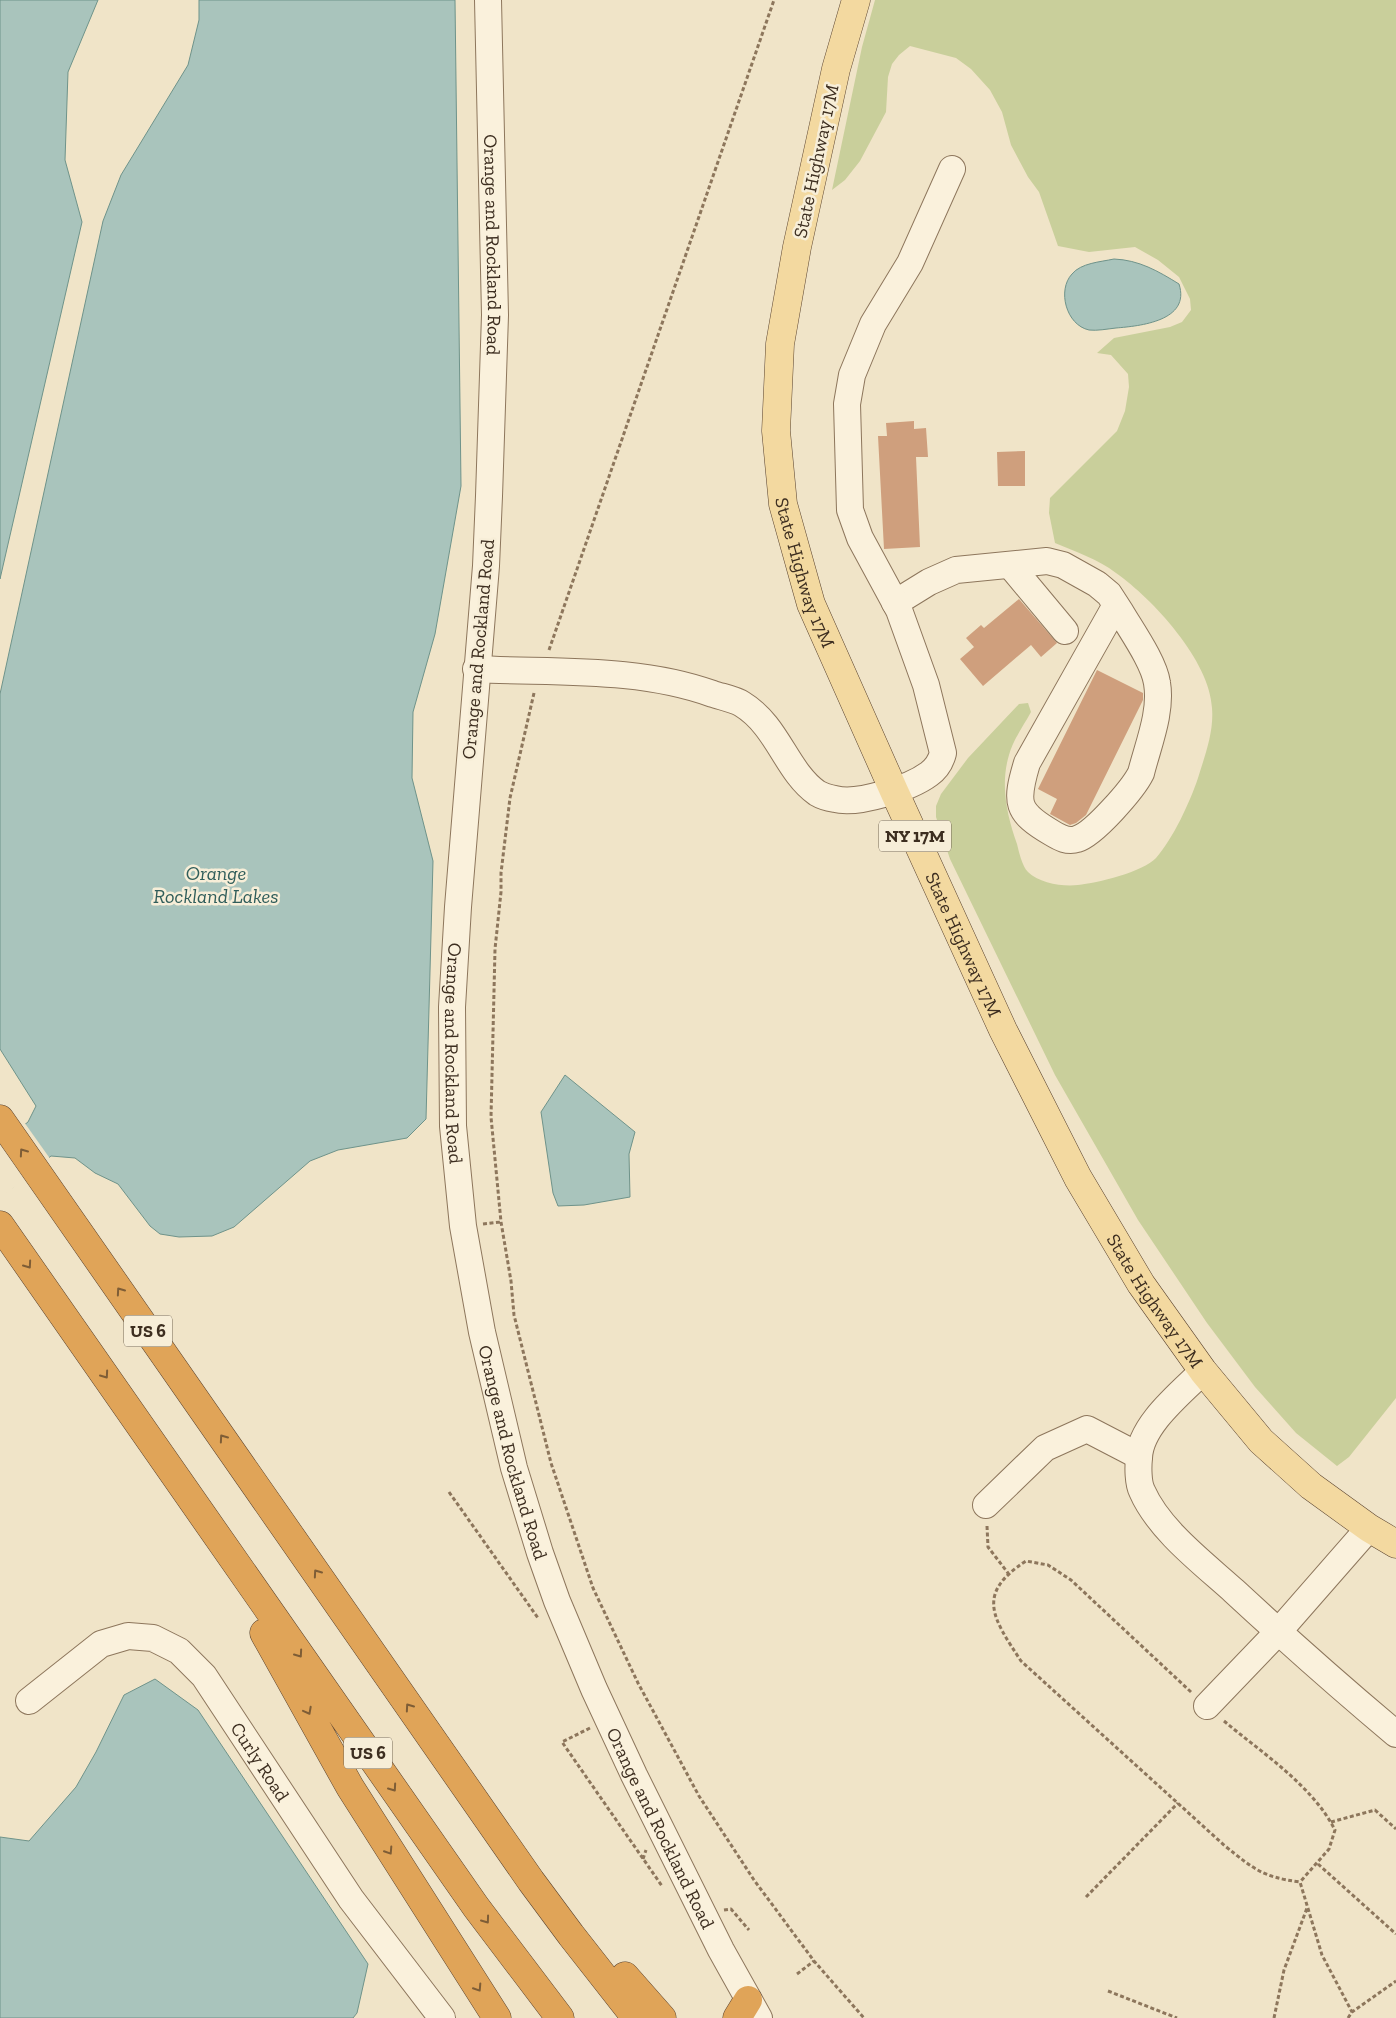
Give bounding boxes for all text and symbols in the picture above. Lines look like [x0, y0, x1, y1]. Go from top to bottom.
street label: State Highway 17M [788, 82, 844, 240]
street label: Orange and Rockland Road [479, 134, 507, 356]
street label: State Highway 17M [771, 497, 840, 651]
street label: Orange and Rockland Road [457, 537, 499, 760]
road number: NY 17M [879, 820, 951, 851]
water label: Orange Rockland Lakes [153, 861, 279, 908]
street label: State Highway 17M [921, 868, 1007, 1020]
street label: Orange and Rockland Road [440, 942, 468, 1166]
one-way arrow [20, 1148, 29, 1157]
street label: State Highway 17M [1102, 1229, 1208, 1372]
one-way arrow [22, 1259, 31, 1269]
one-way arrow [117, 1287, 126, 1296]
road number: US 6 [124, 1315, 172, 1346]
street label: Orange and Rockland Road [474, 1343, 553, 1563]
one-way arrow [99, 1370, 108, 1379]
one-way arrow [220, 1434, 229, 1444]
one-way arrow [314, 1569, 323, 1579]
one-way arrow [293, 1649, 302, 1658]
one-way arrow [406, 1703, 415, 1713]
one-way arrow [302, 1706, 312, 1715]
street label: Curly Road [226, 1718, 295, 1806]
street label: Orange and Rockland Road [602, 1724, 720, 1933]
road number: US 6 [344, 1738, 392, 1769]
one-way arrow [387, 1782, 396, 1792]
one-way arrow [383, 1846, 393, 1855]
one-way arrow [480, 1914, 489, 1924]
one-way arrow [472, 1982, 481, 1991]

